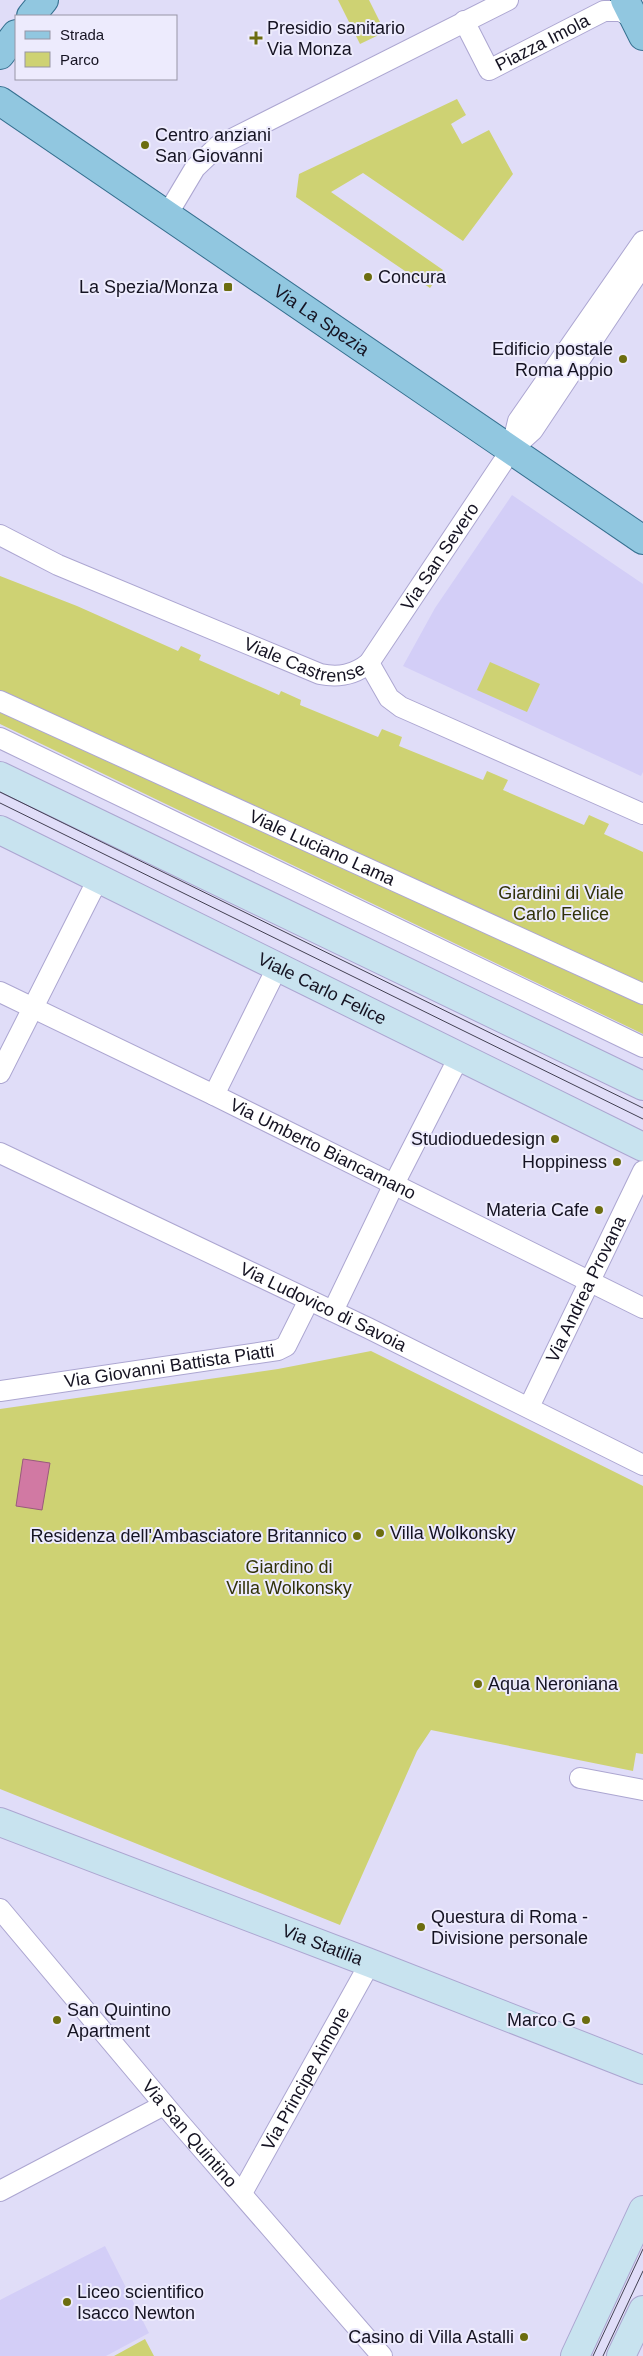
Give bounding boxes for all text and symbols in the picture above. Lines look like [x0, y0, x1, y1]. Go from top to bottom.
street label: Piazza Imola [492, 10, 594, 75]
legend [15, 15, 178, 80]
place label: Presidio sanitario Via Monza [267, 18, 405, 59]
text: Strada [60, 26, 105, 43]
marker: Presidio sanitario Via Monza [249, 31, 263, 45]
text: Parco [60, 51, 99, 68]
place label: Centro anziani San Giovanni [155, 125, 271, 166]
marker: Centro anziani San Giovanni [139, 139, 151, 151]
place label: Concura [378, 267, 447, 287]
marker: Concura [362, 271, 374, 283]
place label: La Spezia/Monza [79, 277, 219, 297]
marker: La Spezia/Monza [222, 281, 234, 293]
street label: Via La Spezia [270, 281, 373, 360]
place label: Edificio postale Roma Appio [492, 339, 613, 380]
marker: Edificio postale Roma Appio [617, 353, 629, 365]
street label: Via San Severo [397, 499, 483, 614]
street label: Viale Castrense [241, 633, 368, 686]
street label: Viale Luciano Lama [246, 806, 399, 890]
park label: Giardini di Viale Carlo Felice [498, 883, 624, 924]
street label: Viale Carlo Felice [254, 949, 390, 1029]
street label: Via Umberto Biancamano [227, 1095, 419, 1204]
place label: Studioduedesign [411, 1129, 545, 1149]
marker: Studioduedesign [549, 1133, 561, 1145]
place label: Hoppiness [522, 1152, 607, 1172]
marker: Hoppiness [611, 1156, 623, 1168]
place label: Materia Cafe [486, 1200, 589, 1220]
marker: Materia Cafe [593, 1204, 605, 1216]
street label: Via Andrea Provana [542, 1212, 630, 1365]
street label: Via Ludovico di Savoia [237, 1259, 410, 1356]
street label: Via Giovanni Battista Piatti [63, 1341, 275, 1391]
place label: Villa Wolkonsky [390, 1523, 515, 1543]
place label: Residenza dell'Ambasciatore Britannico [30, 1526, 347, 1546]
marker: Villa Wolkonsky [374, 1527, 386, 1539]
marker: Residenza dell'Ambasciatore Britannico [351, 1530, 363, 1542]
park label: Giardino di Villa Wolkonsky [226, 1557, 352, 1598]
place label: Aqua Neroniana [488, 1674, 619, 1694]
marker: Aqua Neroniana [472, 1678, 484, 1690]
place label: Questura di Roma - Divisione personale [431, 1907, 588, 1948]
street label: Via Statilia [279, 1920, 366, 1970]
marker: Questura di Roma - Divisione personale [415, 1921, 427, 1933]
place label: San Quintino Apartment [67, 2000, 171, 2041]
street label: Via Principe Aimone [258, 2003, 354, 2154]
place label: Marco G [507, 2010, 576, 2030]
marker: San Quintino Apartment [51, 2014, 63, 2026]
marker: Marco G [580, 2014, 592, 2026]
street label: Via San Quintino [138, 2076, 241, 2191]
place label: Liceo scientifico Isacco Newton [77, 2282, 204, 2323]
marker: Liceo scientifico Isacco Newton [61, 2296, 73, 2308]
place label: Casino di Villa Astalli [348, 2327, 514, 2347]
marker: Casino di Villa Astalli [518, 2331, 530, 2343]

